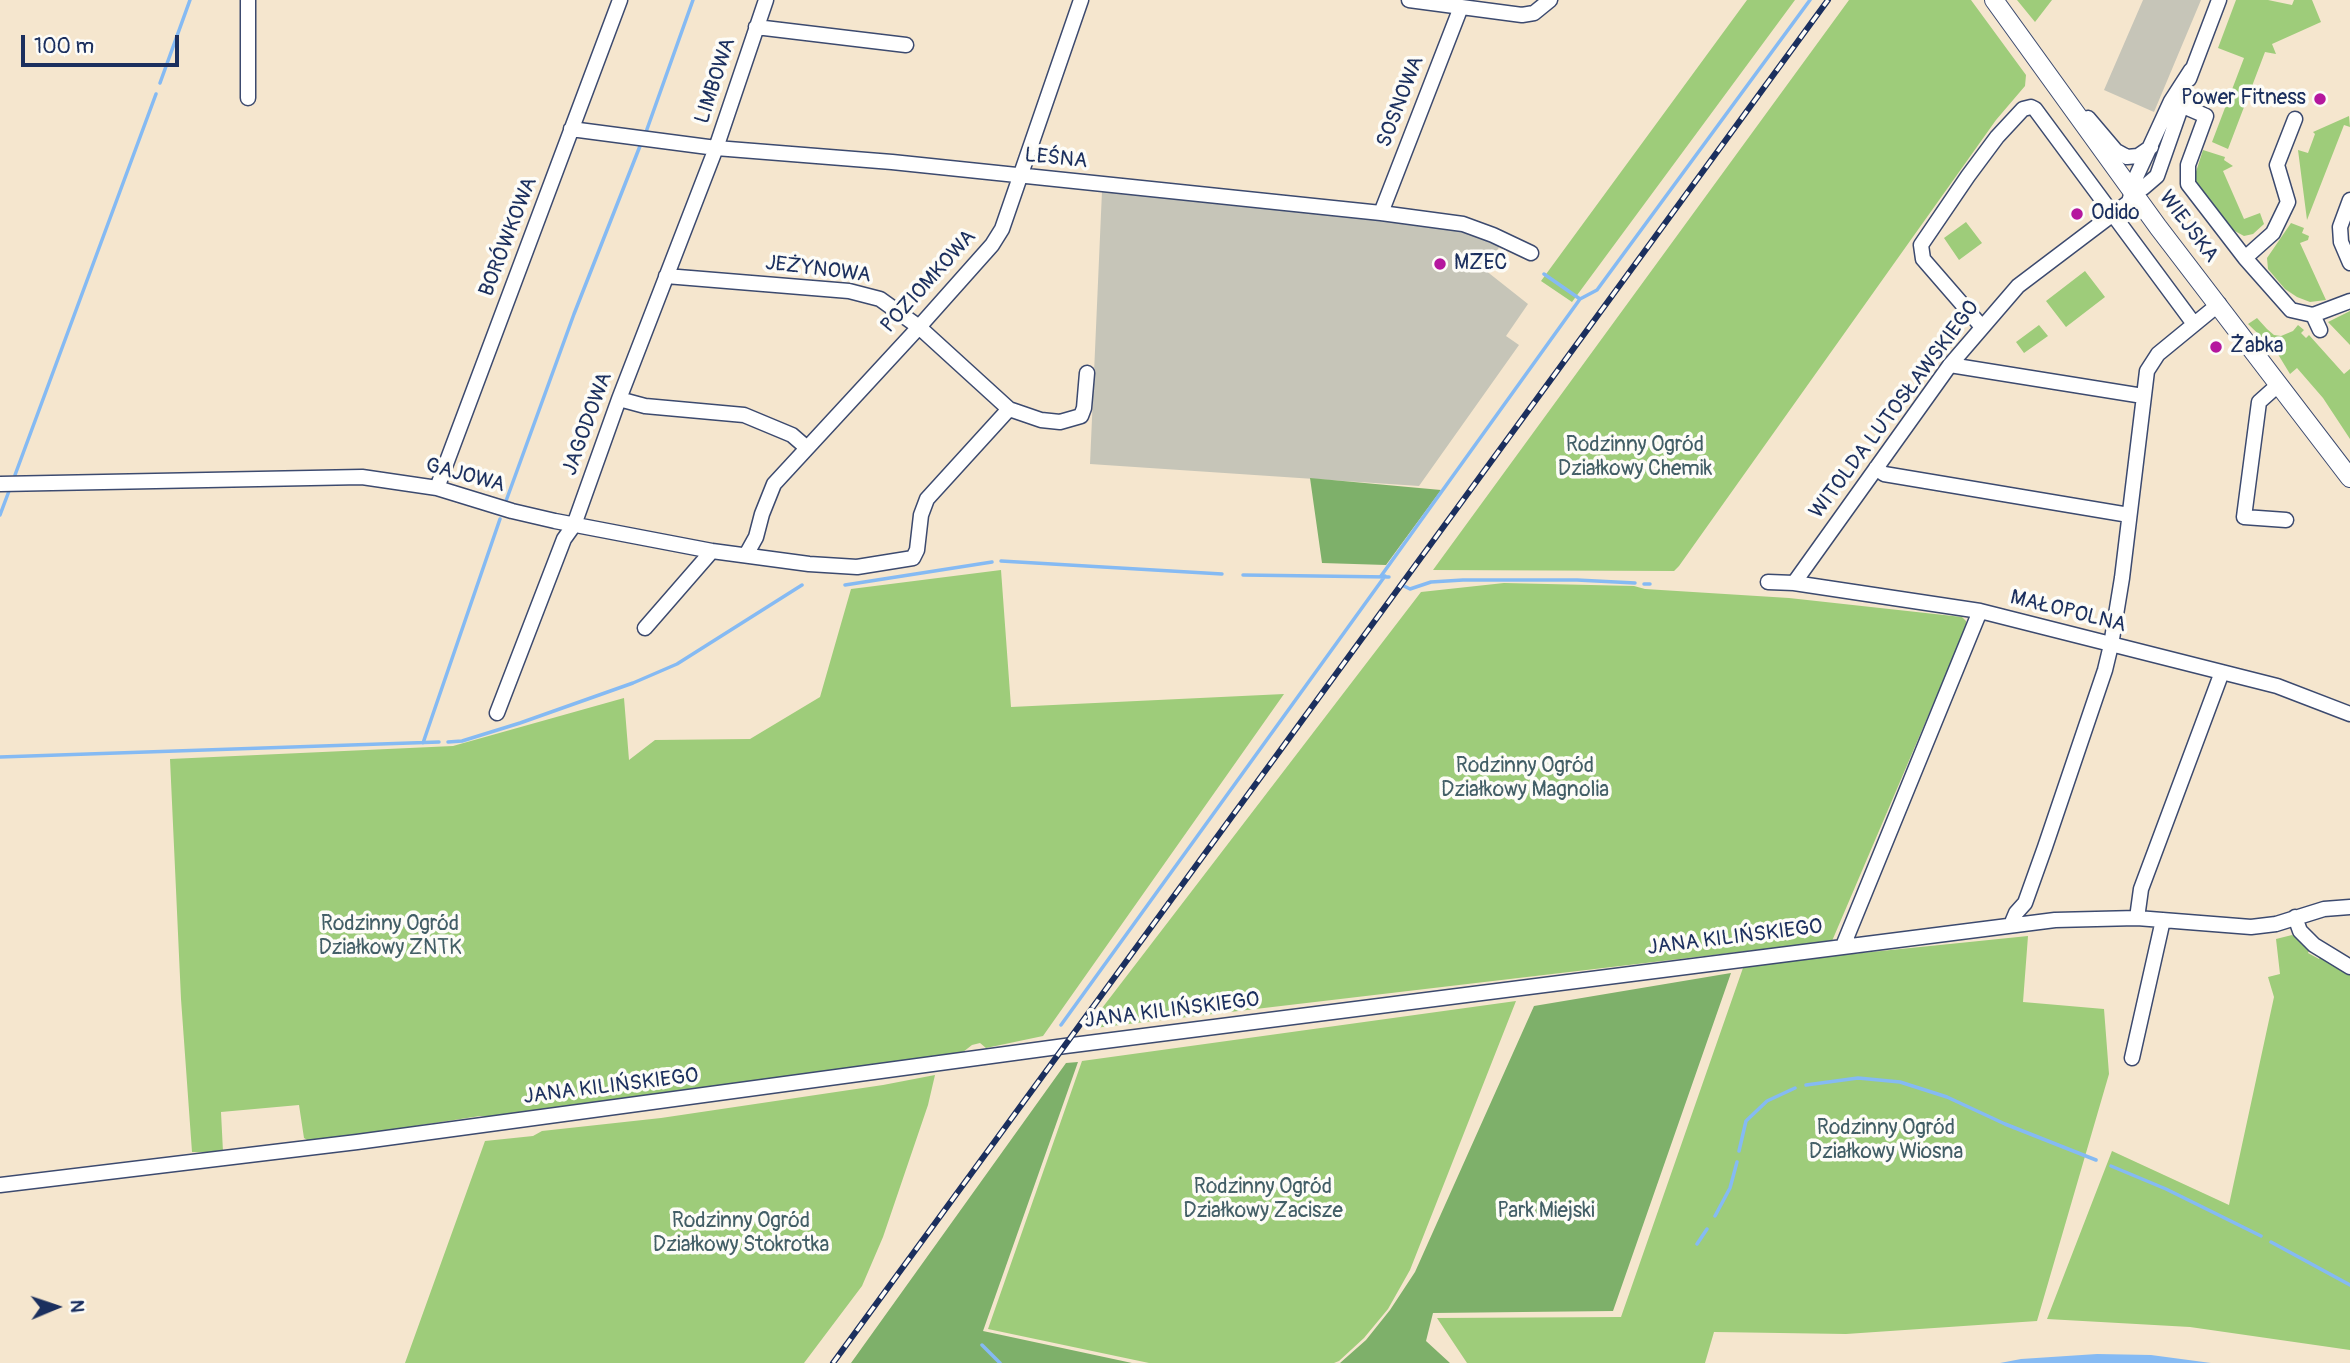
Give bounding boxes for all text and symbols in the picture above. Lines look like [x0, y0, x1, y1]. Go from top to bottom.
scale bar [24, 21, 182, 65]
text: 100 m [34, 33, 94, 60]
street label: LIMBOWA [690, 35, 742, 127]
street label: SOSNOWA [1372, 53, 1430, 151]
place label: Power Fitness [2181, 86, 2306, 112]
marker: Power Fitness [2312, 91, 2328, 107]
street label: LEŚNA [1023, 143, 1089, 175]
street label: BORÓWKOWA [475, 174, 543, 300]
street label: WIEJSKA [2153, 186, 2223, 268]
place label: Odido [2091, 201, 2140, 227]
marker: Odido [2069, 206, 2085, 222]
street label: POZIOMKOWA [876, 225, 982, 339]
street label: JEŻYNOWA [764, 251, 872, 289]
place label: MZEC [1454, 251, 1507, 277]
marker: MZEC [1432, 256, 1448, 272]
street label: WITOLDA LUTOSŁAWSKIEGO [1805, 296, 1985, 524]
place label: Żabka [2230, 334, 2284, 360]
marker: Żabka [2208, 339, 2224, 355]
street label: JAGODOWA [558, 369, 618, 479]
park label: Rodzinny Ogród Działkowy Chemik [1558, 433, 1712, 483]
street label: GAJOWA [422, 453, 508, 499]
street label: MAŁOPOLNA [2007, 585, 2129, 639]
park label: Rodzinny Ogród Działkowy Magnolia [1441, 754, 1609, 804]
park label: Rodzinny Ogród Działkowy ZNTK [318, 912, 462, 962]
street label: JANA KILIŃSKIEGO [1646, 915, 1824, 961]
street label: JANA KILIŃSKIEGO [1083, 988, 1261, 1034]
street label: JANA KILIŃSKIEGO [522, 1064, 700, 1110]
park label: Rodzinny Ogród Działkowy Wiosna [1809, 1116, 1963, 1166]
park label: Rodzinny Ogród Działkowy Zacisze [1183, 1175, 1343, 1225]
park label: Park Miejski [1497, 1199, 1595, 1225]
park label: Rodzinny Ogród Działkowy Stokrotka [653, 1209, 829, 1259]
north arrow [21, 1272, 91, 1342]
text: N [65, 1299, 89, 1313]

